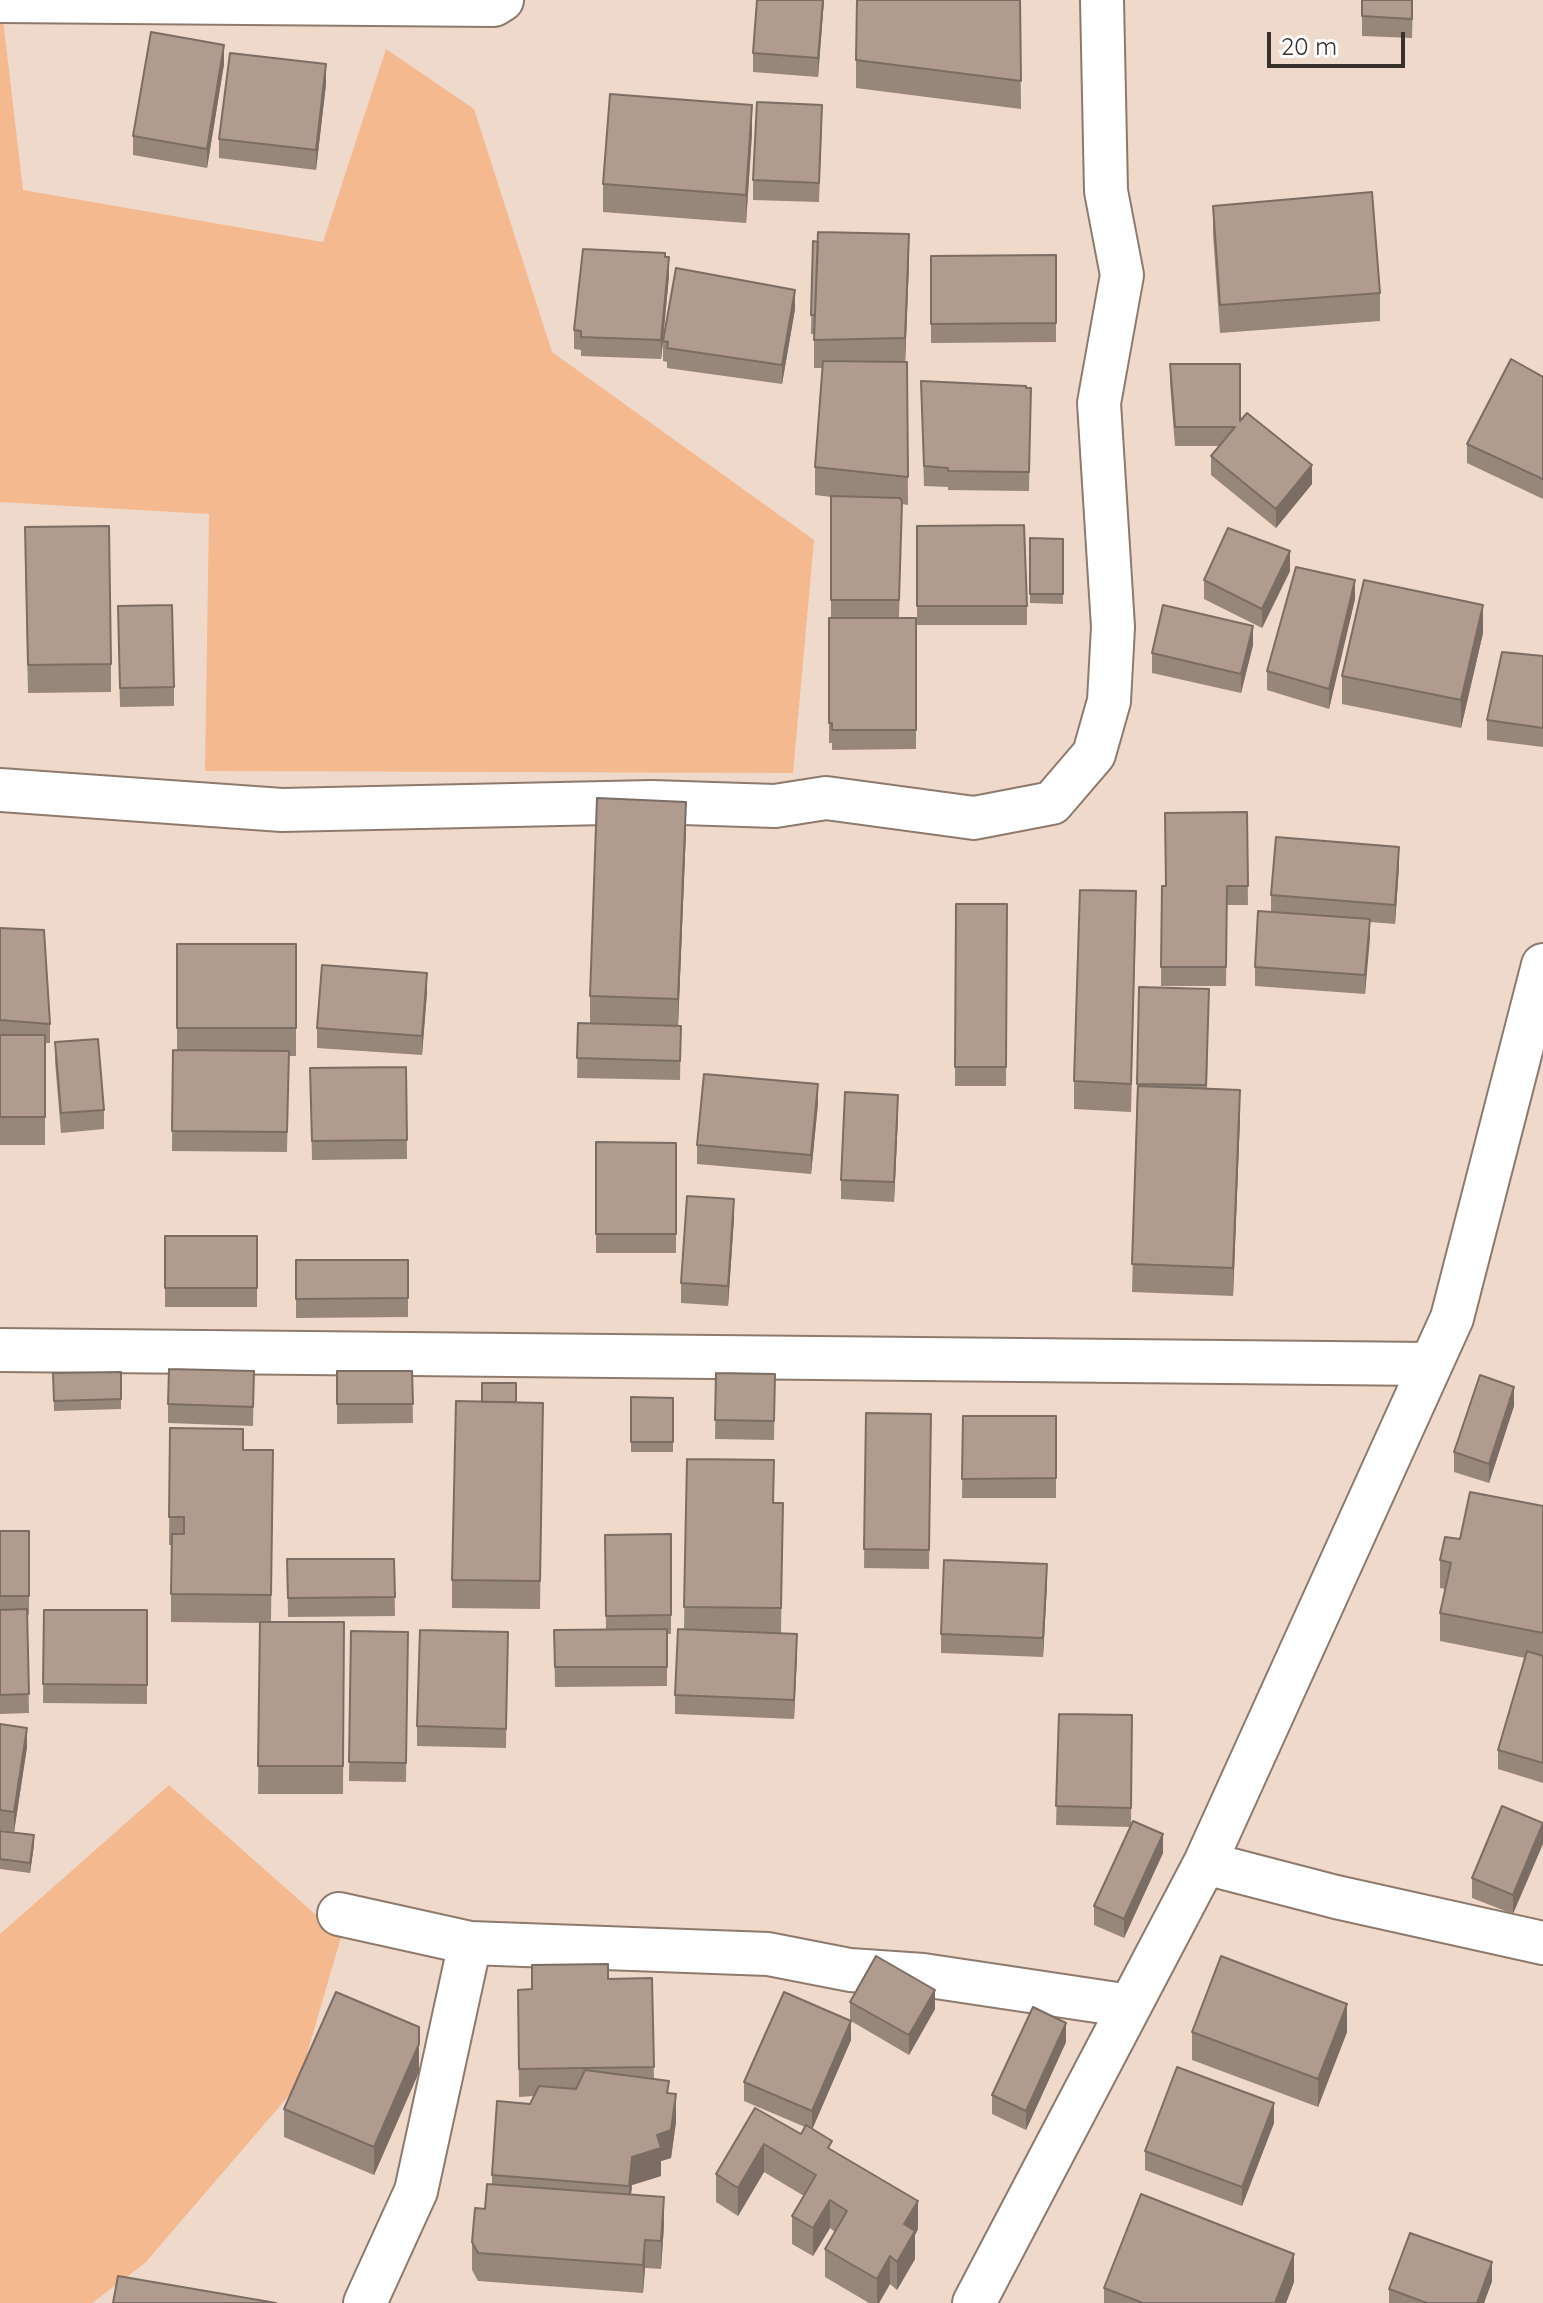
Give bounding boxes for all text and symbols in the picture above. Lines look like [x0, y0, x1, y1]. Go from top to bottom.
scale bar [1271, 16, 1409, 66]
text: 20 m [1281, 31, 1337, 61]

